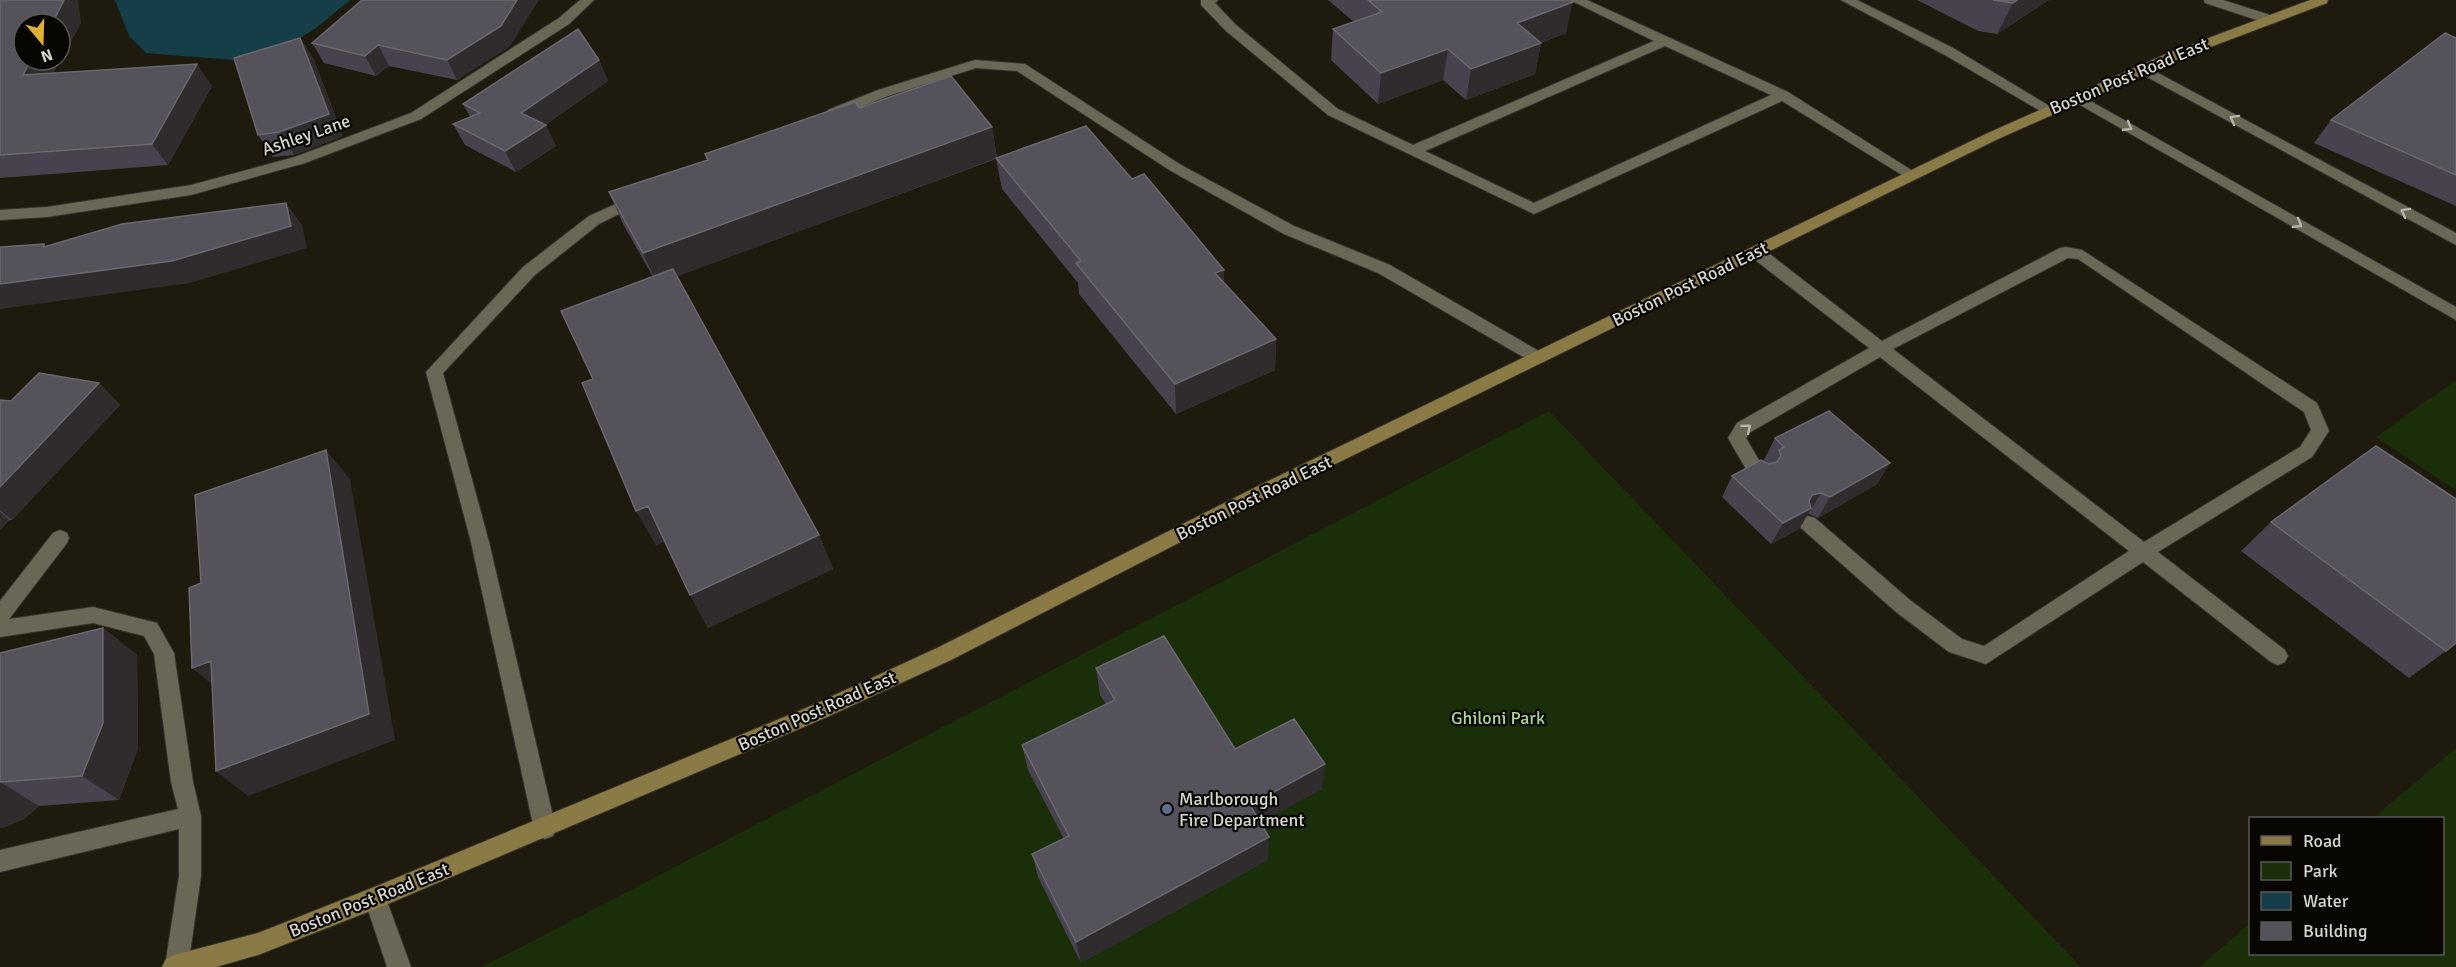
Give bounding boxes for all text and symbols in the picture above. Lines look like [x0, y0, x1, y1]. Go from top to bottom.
north arrow [12, 12, 72, 72]
street label: Boston Post Road East [2046, 33, 2212, 119]
text: N [38, 44, 55, 67]
street label: Ashley Lane [259, 110, 353, 160]
one-way arrow [2229, 115, 2240, 126]
one-way arrow [2122, 120, 2132, 132]
one-way arrow [2400, 208, 2411, 219]
one-way arrow [2292, 217, 2302, 228]
street label: Boston Post Road East [1609, 237, 1771, 331]
one-way arrow [1740, 425, 1751, 436]
street label: Boston Post Road East [1173, 451, 1335, 545]
street label: Boston Post Road East [735, 666, 899, 756]
park label: Ghiloni Park [1451, 707, 1545, 729]
place label: Marlborough Fire Department [1179, 788, 1305, 831]
marker: Marlborough Fire Department [1160, 802, 1174, 816]
legend [2249, 817, 2444, 955]
text: Road [2303, 830, 2342, 852]
street label: Boston Post Road East [286, 858, 452, 942]
text: Park [2303, 860, 2338, 882]
text: Water [2303, 890, 2349, 912]
text: Building [2303, 920, 2367, 942]

